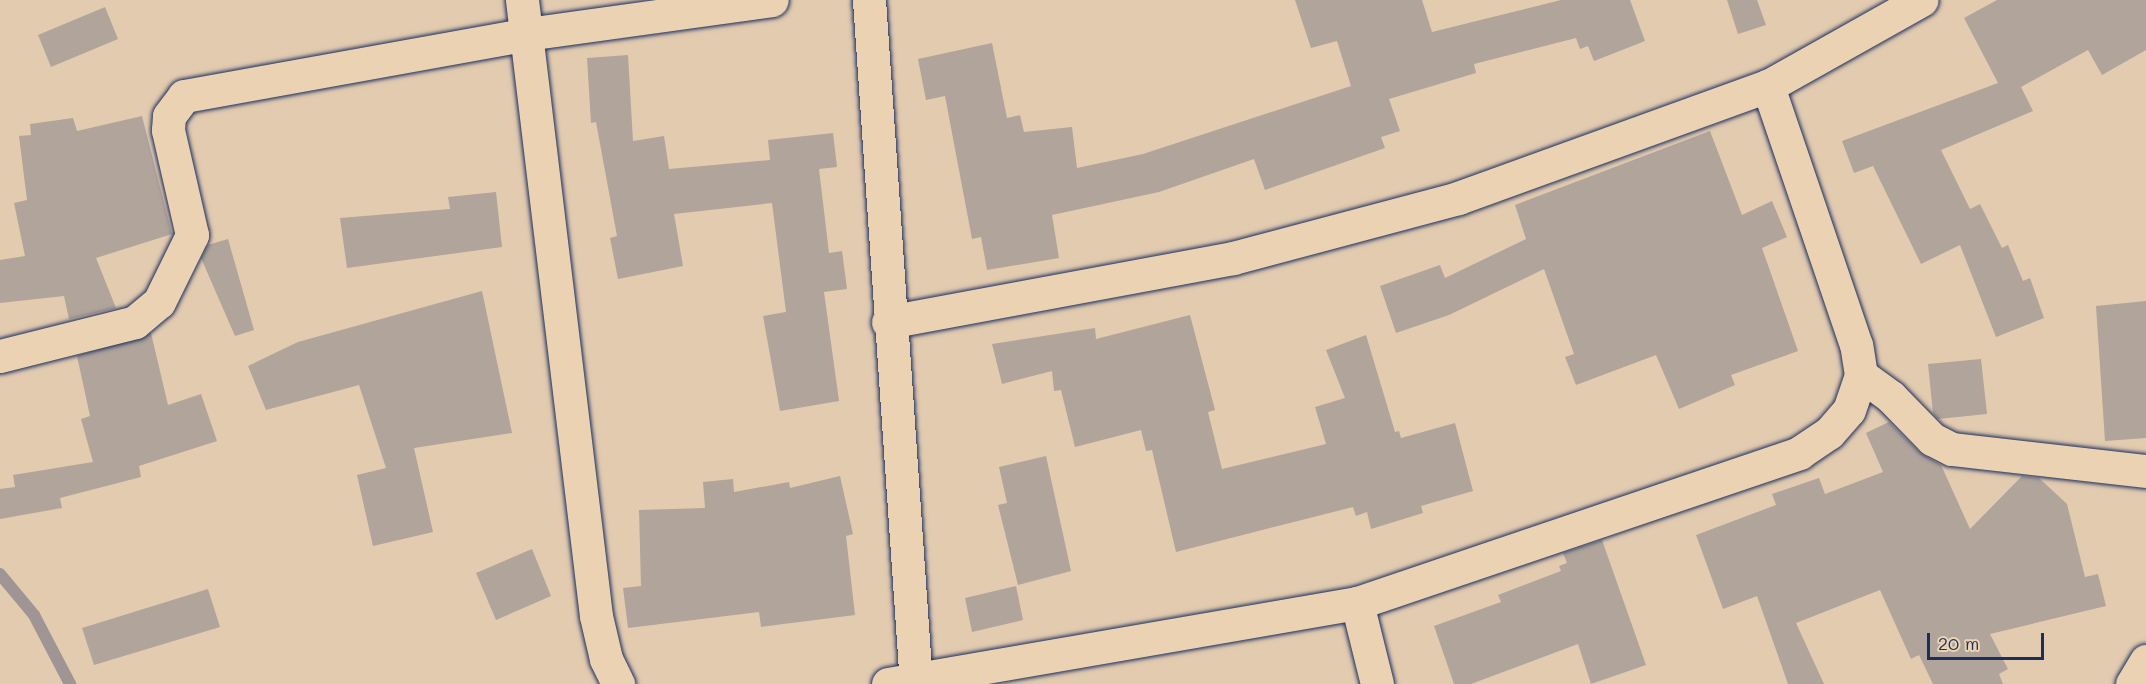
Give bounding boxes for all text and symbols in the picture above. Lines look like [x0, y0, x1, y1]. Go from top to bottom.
scale bar [1930, 621, 2047, 659]
text: 20 m [1938, 631, 1979, 655]

